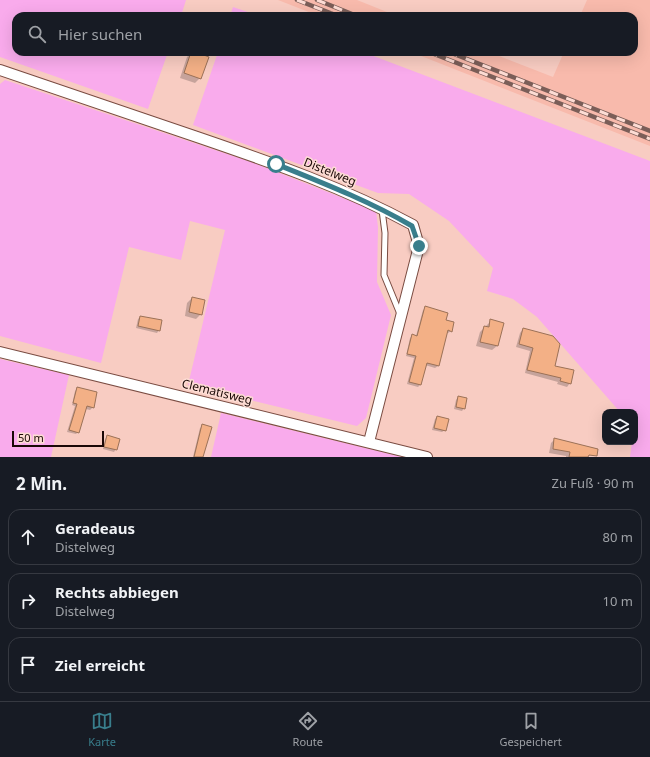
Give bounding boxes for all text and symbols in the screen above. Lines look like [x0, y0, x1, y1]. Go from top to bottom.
search box [12, 12, 638, 56]
icon: search [26, 23, 48, 45]
text: Hier suchen [58, 24, 142, 44]
street label: Distelweg [301, 153, 359, 190]
route start [267, 155, 285, 173]
route end [410, 237, 428, 255]
street label: Clematisweg [180, 375, 254, 408]
map controls [602, 409, 638, 445]
button: layers [602, 409, 638, 445]
scale bar [12, 429, 104, 448]
text: 50 m [18, 430, 44, 445]
text: 2 Min. [16, 472, 67, 495]
text: Zu Fuß · 90 m [552, 474, 634, 492]
text: Geradeaus [55, 518, 135, 538]
icon: ahead [17, 526, 39, 548]
text: 80 m [603, 528, 633, 546]
text: Distelweg [55, 538, 115, 556]
text: Rechts abbiegen [55, 582, 179, 602]
icon: right [17, 590, 39, 612]
text: 10 m [603, 592, 633, 610]
text: Distelweg [55, 602, 115, 620]
icon: arrive [17, 654, 39, 676]
text: Ziel erreicht [55, 655, 145, 675]
tab: Karte [88, 710, 116, 749]
tab: Route [293, 710, 323, 749]
tab: Gespeichert [500, 710, 562, 749]

